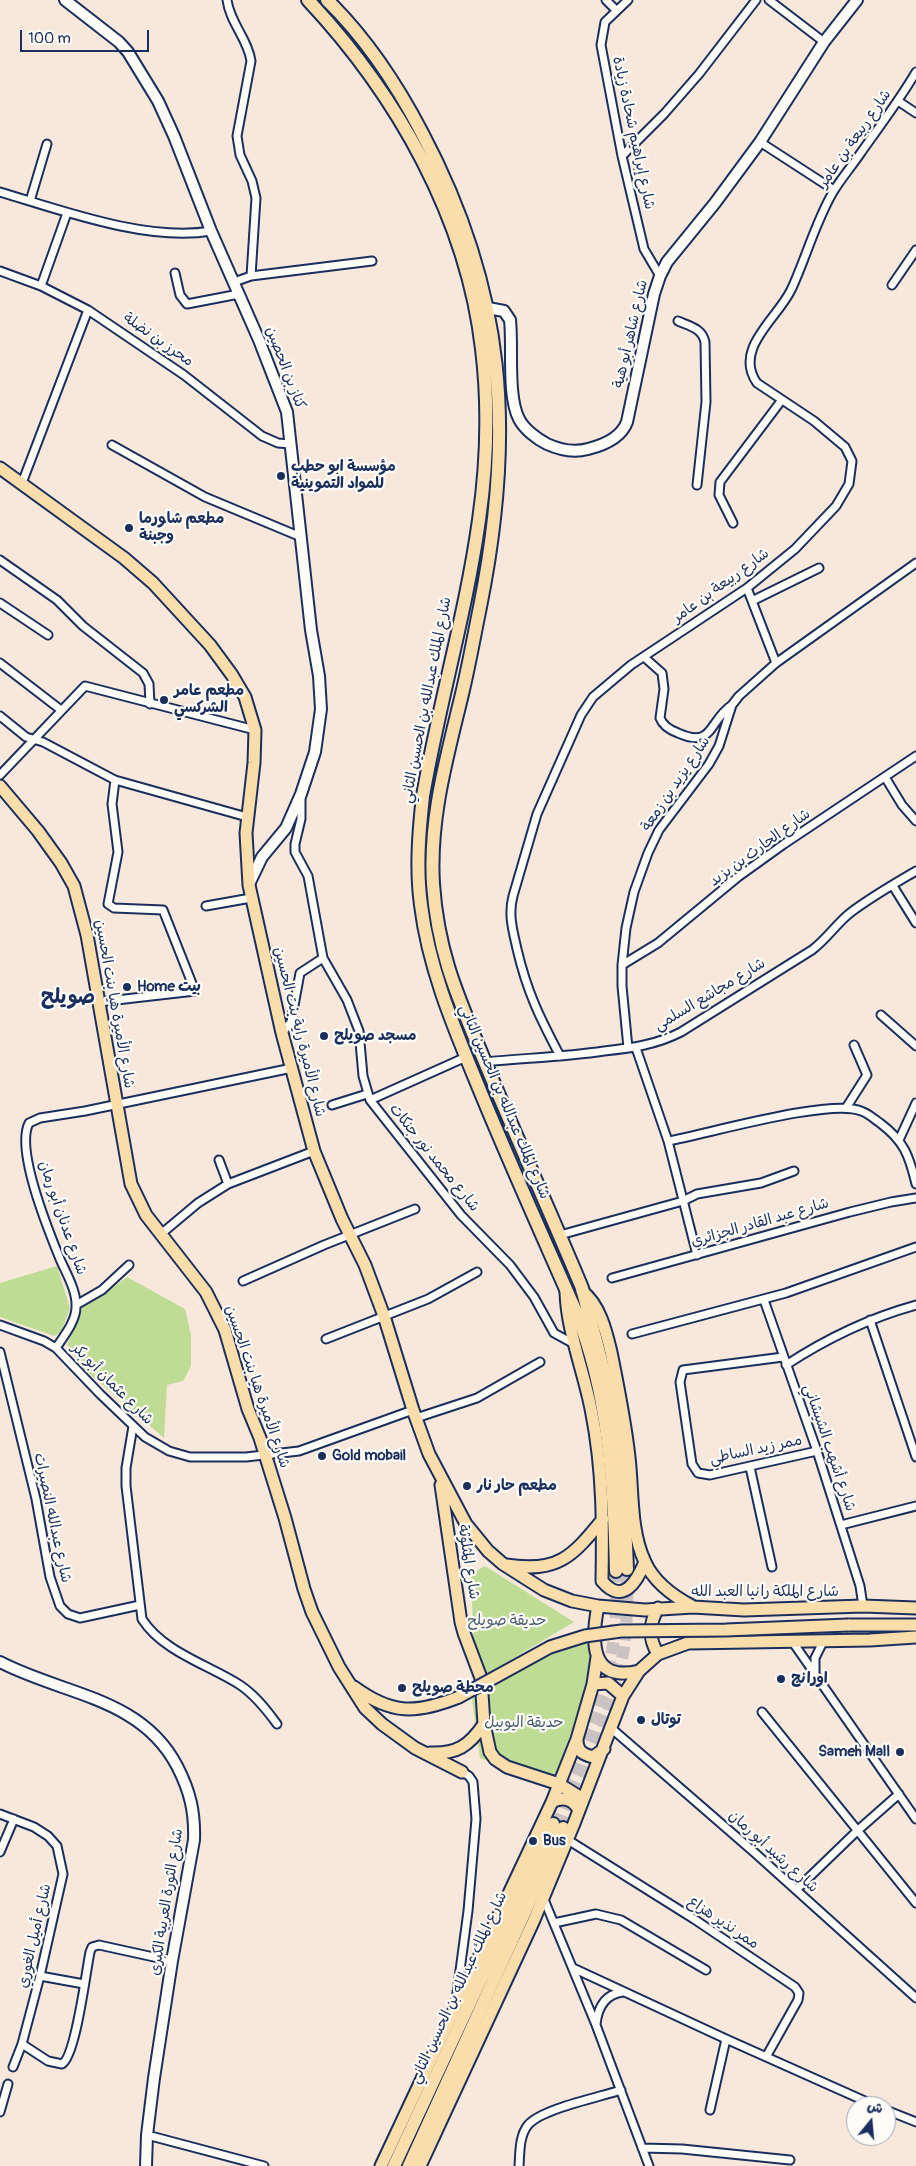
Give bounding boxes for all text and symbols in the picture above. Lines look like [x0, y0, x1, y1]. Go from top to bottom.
scale bar [22, 20, 151, 52]
text: 100 m [28, 29, 71, 48]
street label: شارع إبراهيم شحادة زيادة [608, 55, 658, 211]
street label: شارع ربيعة بن عامر [815, 87, 895, 191]
street label: شارع شاهر أبو هية [610, 278, 652, 390]
street label: محرز بن نضلة [119, 309, 197, 371]
street label: كناز بن الحصين [261, 324, 309, 412]
place label: مؤسسة ابو حطب للمواد التموينية [291, 458, 396, 493]
marker: مؤسسة ابو حطب للمواد التموينية [275, 470, 287, 482]
place label: مطعم شاورما وجبنة [139, 510, 224, 545]
marker: مطعم شاورما وجبنة [123, 522, 135, 534]
street label: شارع ربيعة بن عامر [669, 545, 773, 627]
street label: شارع الملك عبدالله بن الحسين الثاني [398, 595, 456, 805]
place label: مطعم عامر الشركسي [174, 682, 244, 717]
marker: مطعم عامر الشركسي [158, 694, 170, 706]
street label: شارع يزيد بن زمعة [638, 733, 714, 835]
street label: شارع الحارث بن يزيد [706, 805, 814, 891]
street label: شارع الأميرة هيا بنت الحسين [90, 918, 138, 1090]
street label: شارع الأميرة راية بنت الحسين [269, 945, 329, 1119]
street label: شارع مجاشع السلمي [651, 955, 769, 1035]
place label: Home بيت [137, 978, 201, 996]
marker: Home بيت [121, 981, 133, 993]
district label: صويلح [41, 986, 95, 1010]
street label: شارع الملك عبدالله بن الحسين الثاني [455, 1002, 553, 1202]
place label: مسجد صويلح [334, 1027, 416, 1045]
marker: مسجد صويلح [318, 1030, 330, 1042]
street label: شارع محمد نور جنكات [385, 1101, 483, 1215]
street label: شارع عدنان أبو رمان [34, 1158, 90, 1278]
street label: شارع عبد القادر الجزائري [689, 1195, 831, 1251]
street label: شارع الأميرة هيا بنت الحسين [221, 1303, 293, 1471]
street label: شارع عثمان أبو بكر [67, 1339, 157, 1429]
street label: شارع أشهب الشيشاني [799, 1382, 859, 1514]
street label: ممر زيد الساطي [708, 1431, 804, 1469]
place label: Gold mobail [332, 1447, 406, 1465]
marker: Gold mobail [316, 1450, 328, 1462]
street label: شارع عبدالله النصيرات [29, 1451, 75, 1585]
place label: مطعم حار نار [477, 1477, 557, 1495]
marker: مطعم حار نار [461, 1480, 473, 1492]
street label: شارع المثلوثة [453, 1523, 483, 1601]
street label: شارع الملكة رانيا العبد الله [691, 1583, 839, 1601]
park label: حديقة صويلح [468, 1612, 546, 1630]
place label: اورانج [791, 1670, 828, 1688]
marker: اورانج [775, 1673, 787, 1685]
place label: محطة صويلح [412, 1679, 494, 1697]
marker: محطة صويلح [396, 1682, 408, 1694]
place label: توتال [651, 1711, 681, 1729]
park label: حديقة اليوبيل [484, 1714, 564, 1732]
marker: توتال [635, 1714, 647, 1726]
place label: Sameh Mall [818, 1743, 890, 1761]
marker: Sameh Mall [894, 1746, 906, 1758]
street label: شارع رشيد أبو رمان [724, 1807, 822, 1897]
street label: شارع الثورة العربية الكبرى [146, 1827, 188, 1977]
place label: Bus [543, 1832, 566, 1850]
marker: Bus [527, 1835, 539, 1847]
street label: شارع أميل الغوري [14, 1882, 56, 1990]
street label: شارع الملك عبدالله بن الحسين الثاني [407, 1889, 511, 2087]
street label: ممر نذير هزاع [684, 1893, 762, 1953]
north arrow [846, 2096, 896, 2146]
text: ش [865, 2097, 885, 2118]

